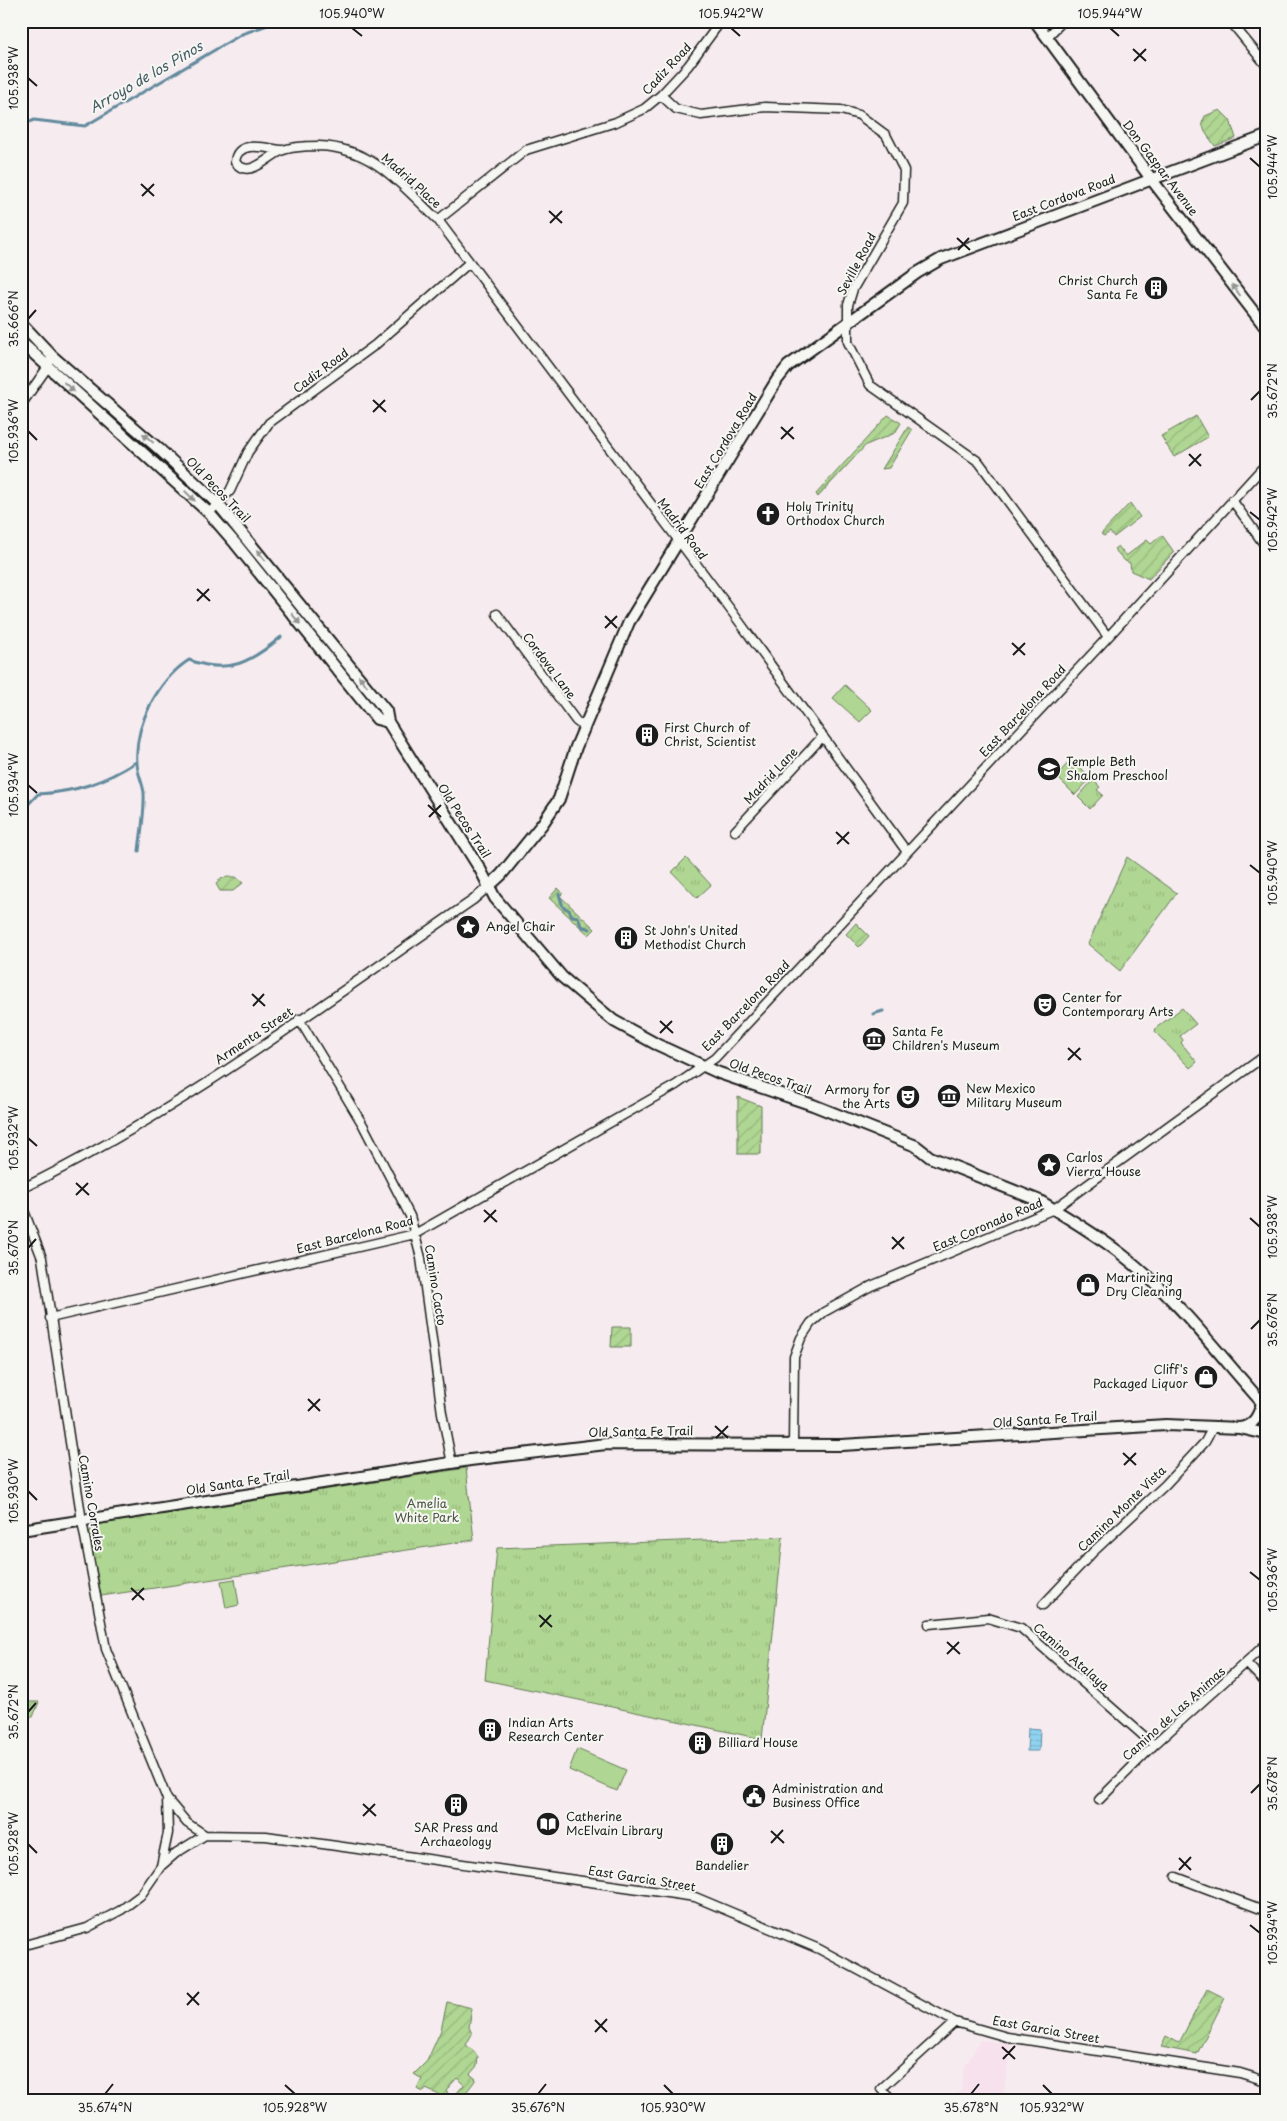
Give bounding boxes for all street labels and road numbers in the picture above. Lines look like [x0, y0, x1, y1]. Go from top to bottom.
street label: Cadiz Road [637, 38, 695, 98]
street label: Don Gaspar Avenue [1119, 116, 1203, 219]
street label: Madrid Place [378, 148, 446, 212]
street label: East Cordova Road [1009, 169, 1118, 225]
street label: Seville Road [832, 229, 880, 298]
street label: Cadiz Road [289, 343, 352, 397]
street label: East Cordova Road [689, 389, 761, 492]
street label: Old Pecos Trail [182, 452, 255, 526]
street label: Madrid Road [654, 494, 712, 563]
street label: Cordova Lane [519, 628, 581, 703]
street label: East Barcelona Road [975, 660, 1070, 760]
street label: Madrid Lane [739, 743, 802, 808]
street label: Old Pecos Trail [434, 780, 496, 861]
street label: East Barcelona Road [697, 956, 793, 1055]
street label: Armenta Street [211, 1002, 296, 1068]
street label: Old Pecos Trail [727, 1054, 814, 1099]
street label: East Coronado Road [930, 1193, 1045, 1255]
street label: East Barcelona Road [294, 1211, 415, 1257]
street label: Camino Cacto [421, 1243, 451, 1327]
street label: Old Santa Fe Trail [992, 1406, 1098, 1432]
street label: Old Santa Fe Trail [588, 1421, 694, 1441]
street label: Camino Corrales [75, 1453, 109, 1553]
street label: Camino Monte Vista [1073, 1461, 1170, 1555]
street label: Old Santa Fe Trail [185, 1465, 291, 1499]
street label: Camino Atalaya [1030, 1618, 1114, 1695]
street label: Camino de Las Animas [1118, 1662, 1229, 1764]
street label: East Garcia Street [587, 1861, 697, 1895]
street label: East Garcia Street [991, 2011, 1101, 2047]

